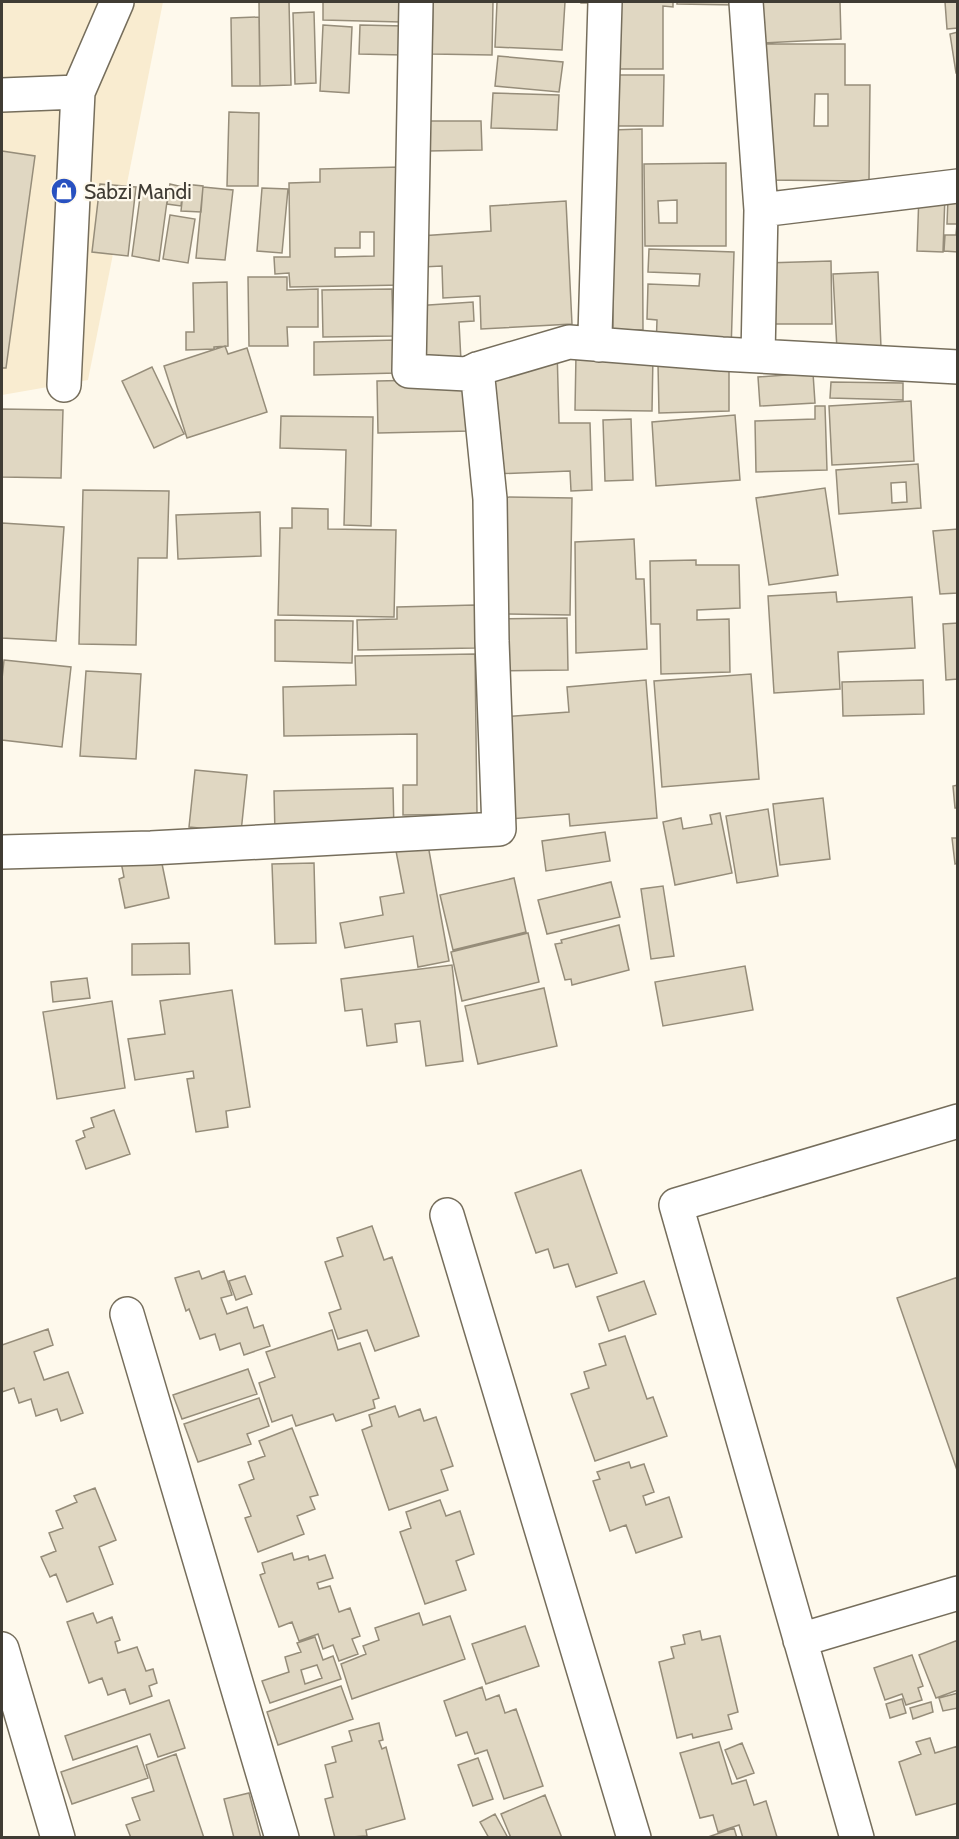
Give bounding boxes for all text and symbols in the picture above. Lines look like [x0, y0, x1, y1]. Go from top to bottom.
shop icon: Sabzi Mandi [49, 176, 79, 206]
place label: Sabzi Mandi [84, 179, 192, 204]

